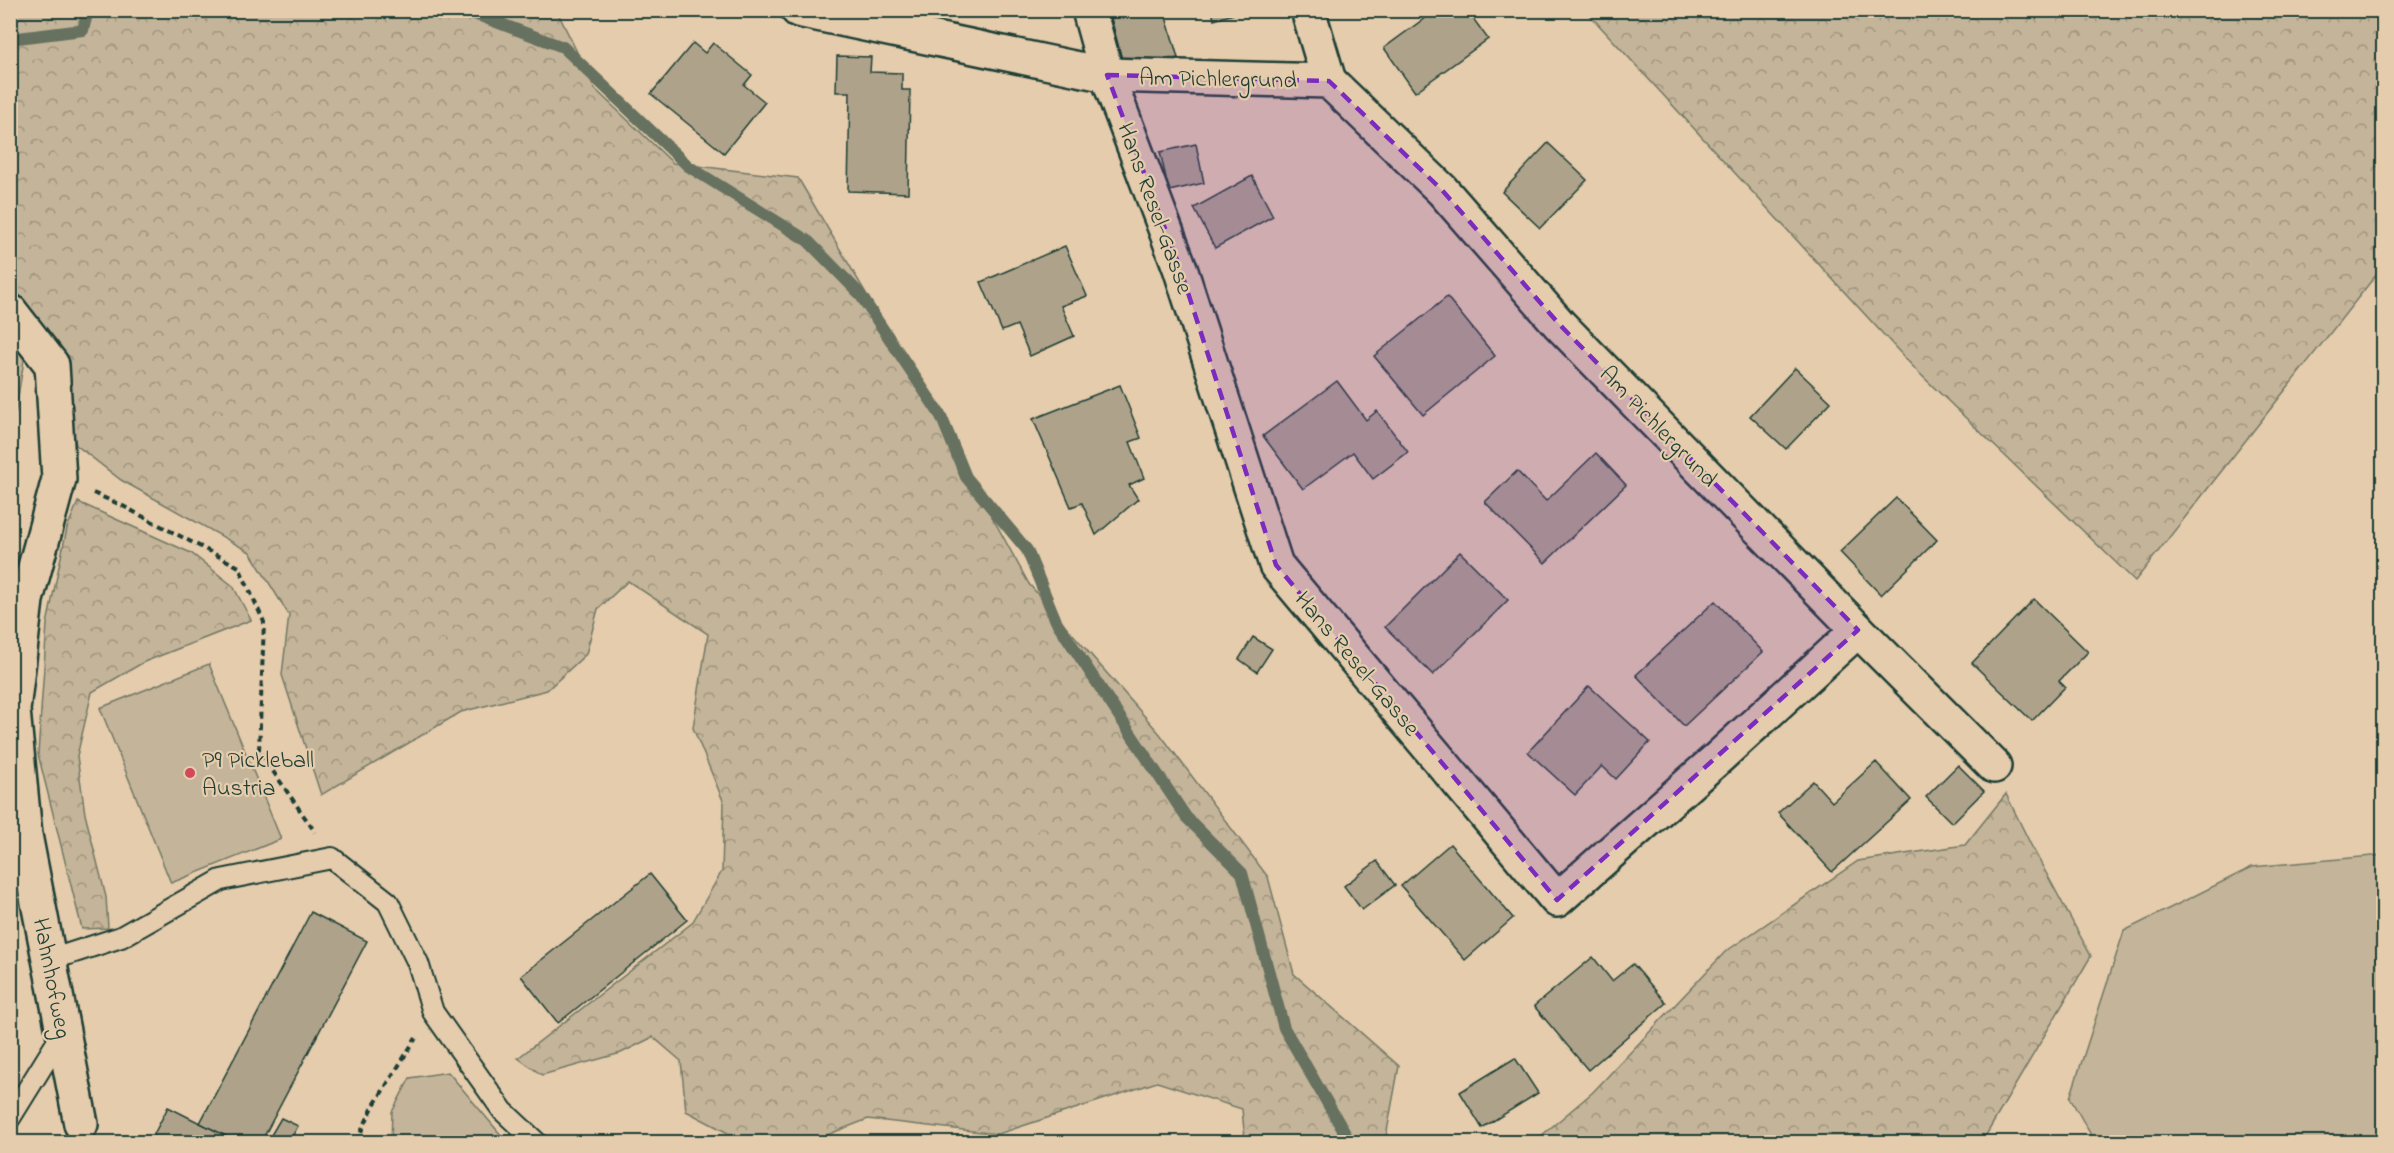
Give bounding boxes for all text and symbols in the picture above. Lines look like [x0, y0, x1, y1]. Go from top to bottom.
street label: Am Pichlergrund [1139, 62, 1298, 99]
street label: Hans Resel-Gasse [1106, 118, 1201, 300]
street label: Am Pichlergrund [1590, 359, 1725, 497]
street label: Hans Resel-Gasse [1285, 584, 1428, 745]
place label: P9 Pickleball Austria [202, 744, 314, 807]
marker: P9 Pickleball Austria [183, 766, 197, 780]
street label: Hahnhofweg [22, 915, 79, 1042]

